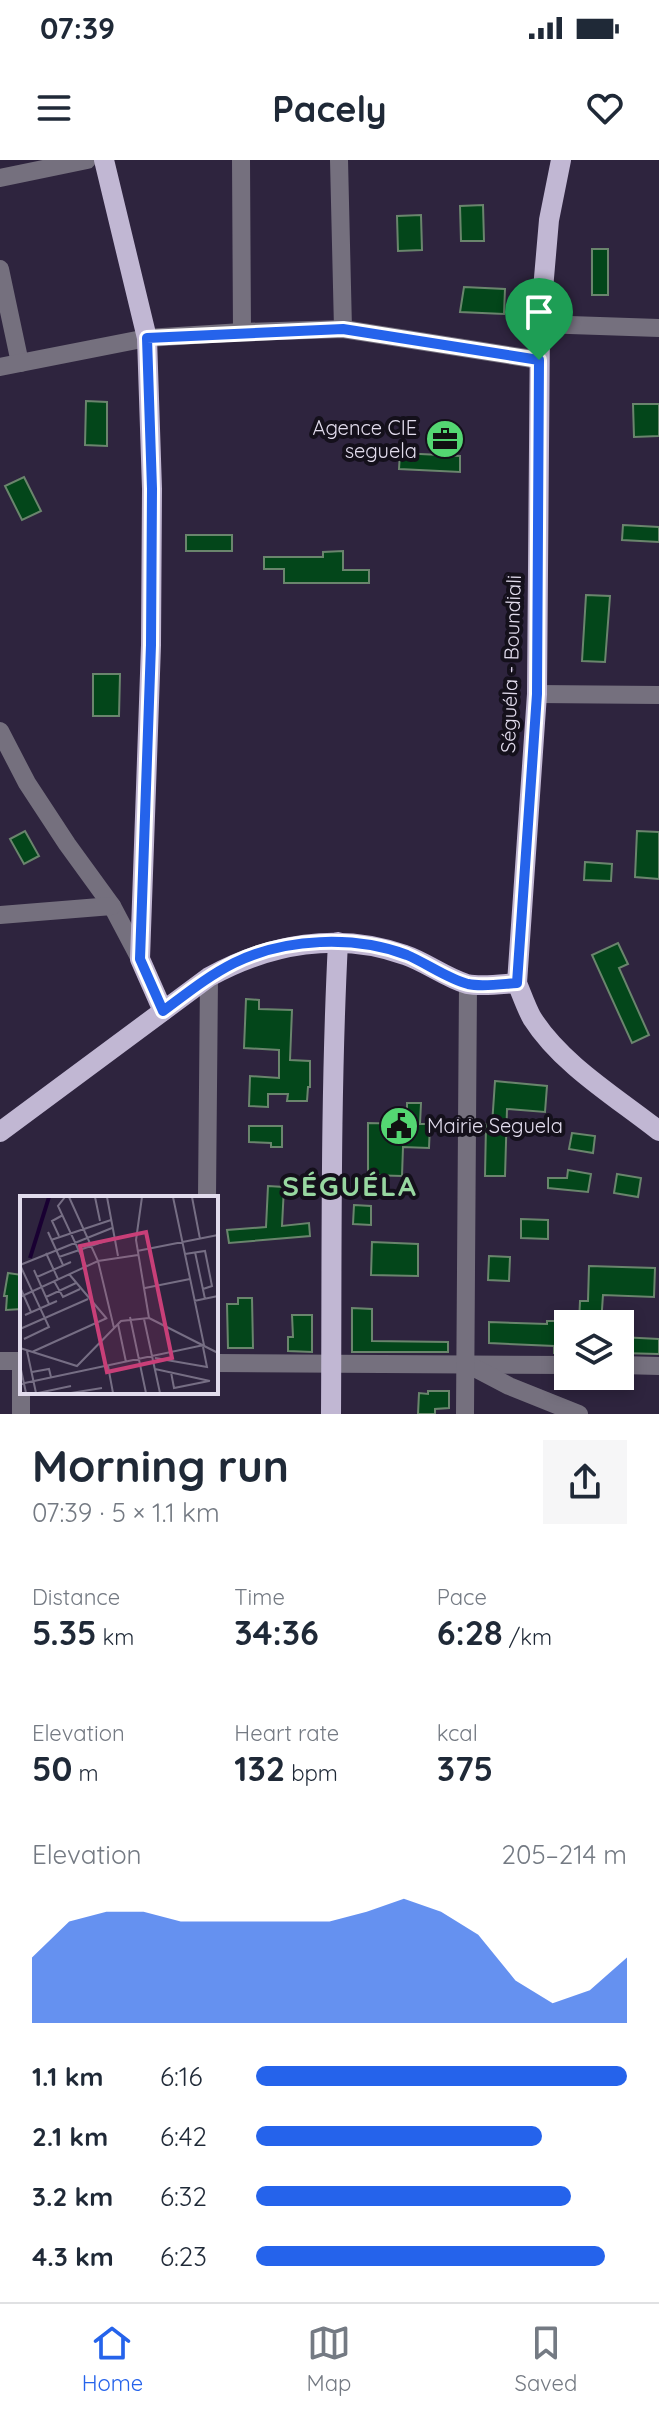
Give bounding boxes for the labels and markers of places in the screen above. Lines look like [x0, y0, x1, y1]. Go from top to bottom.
pin [505, 278, 573, 360]
place label: Agence CIE seguela [313, 415, 417, 463]
office icon: Agence CIE seguela [424, 418, 466, 460]
public building icon: Mairie Seguela [378, 1105, 420, 1147]
place label: Mairie Seguela [427, 1113, 563, 1138]

